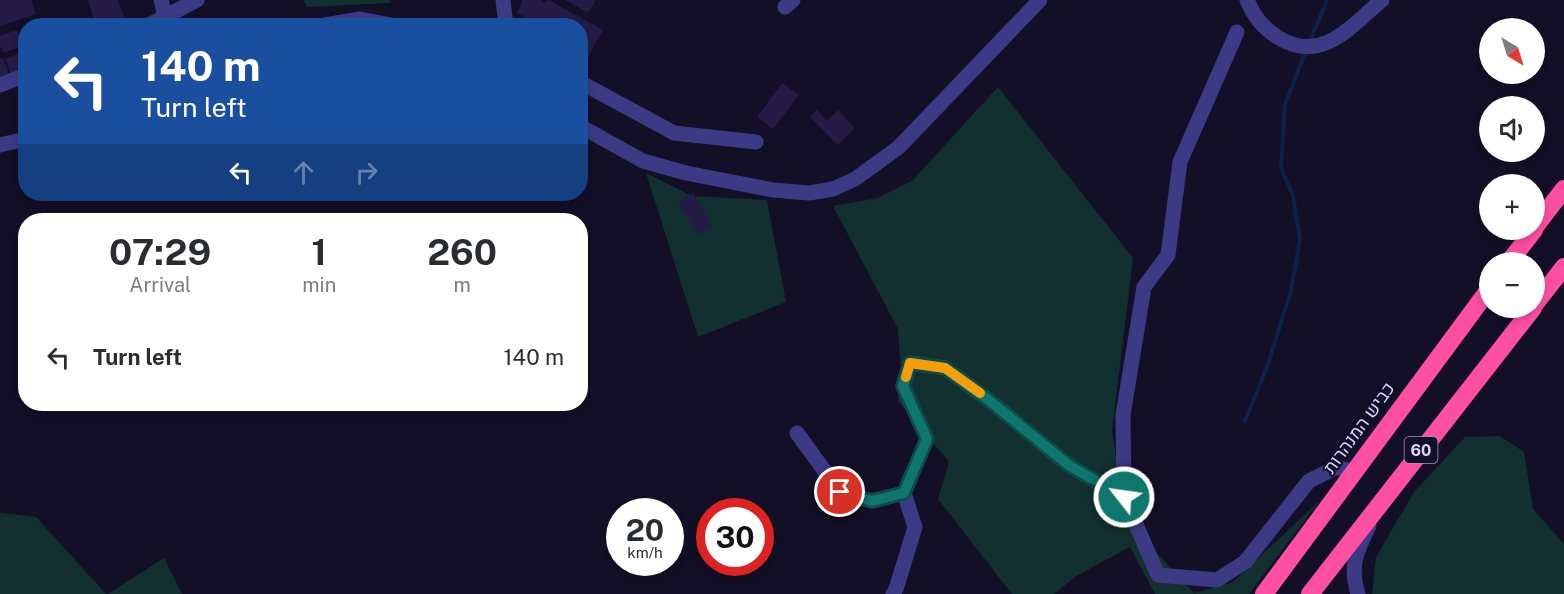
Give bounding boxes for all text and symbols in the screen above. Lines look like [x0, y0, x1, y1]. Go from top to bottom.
north arrow [1479, 18, 1545, 84]
map controls [1479, 18, 1545, 318]
text: 140 m [141, 41, 261, 90]
icon: left [42, 42, 120, 120]
text: Turn left [141, 91, 247, 123]
button: sound [1479, 96, 1545, 162]
icon: left [224, 156, 257, 189]
icon: ahead [287, 156, 320, 189]
icon: right [350, 156, 383, 189]
button: + [1479, 174, 1545, 240]
text: 07:29 [109, 231, 211, 273]
text: 1 [312, 231, 327, 273]
text: 260 [427, 231, 497, 273]
button: − [1479, 252, 1545, 318]
text: Arrival [129, 273, 191, 297]
text: min [302, 273, 336, 297]
text: m [453, 273, 471, 297]
icon: left [42, 341, 75, 374]
text: Turn left [93, 344, 182, 370]
text: 140 m [503, 344, 564, 370]
street label: כביש המנהרות [1318, 378, 1399, 477]
road number: 60 [1404, 437, 1438, 463]
position arrow [1092, 465, 1156, 529]
pin [814, 466, 865, 517]
icon: arrive [823, 475, 856, 508]
speed limit sign: 30 [696, 498, 774, 576]
text: 20 [626, 512, 664, 548]
text: km/h [627, 544, 663, 561]

